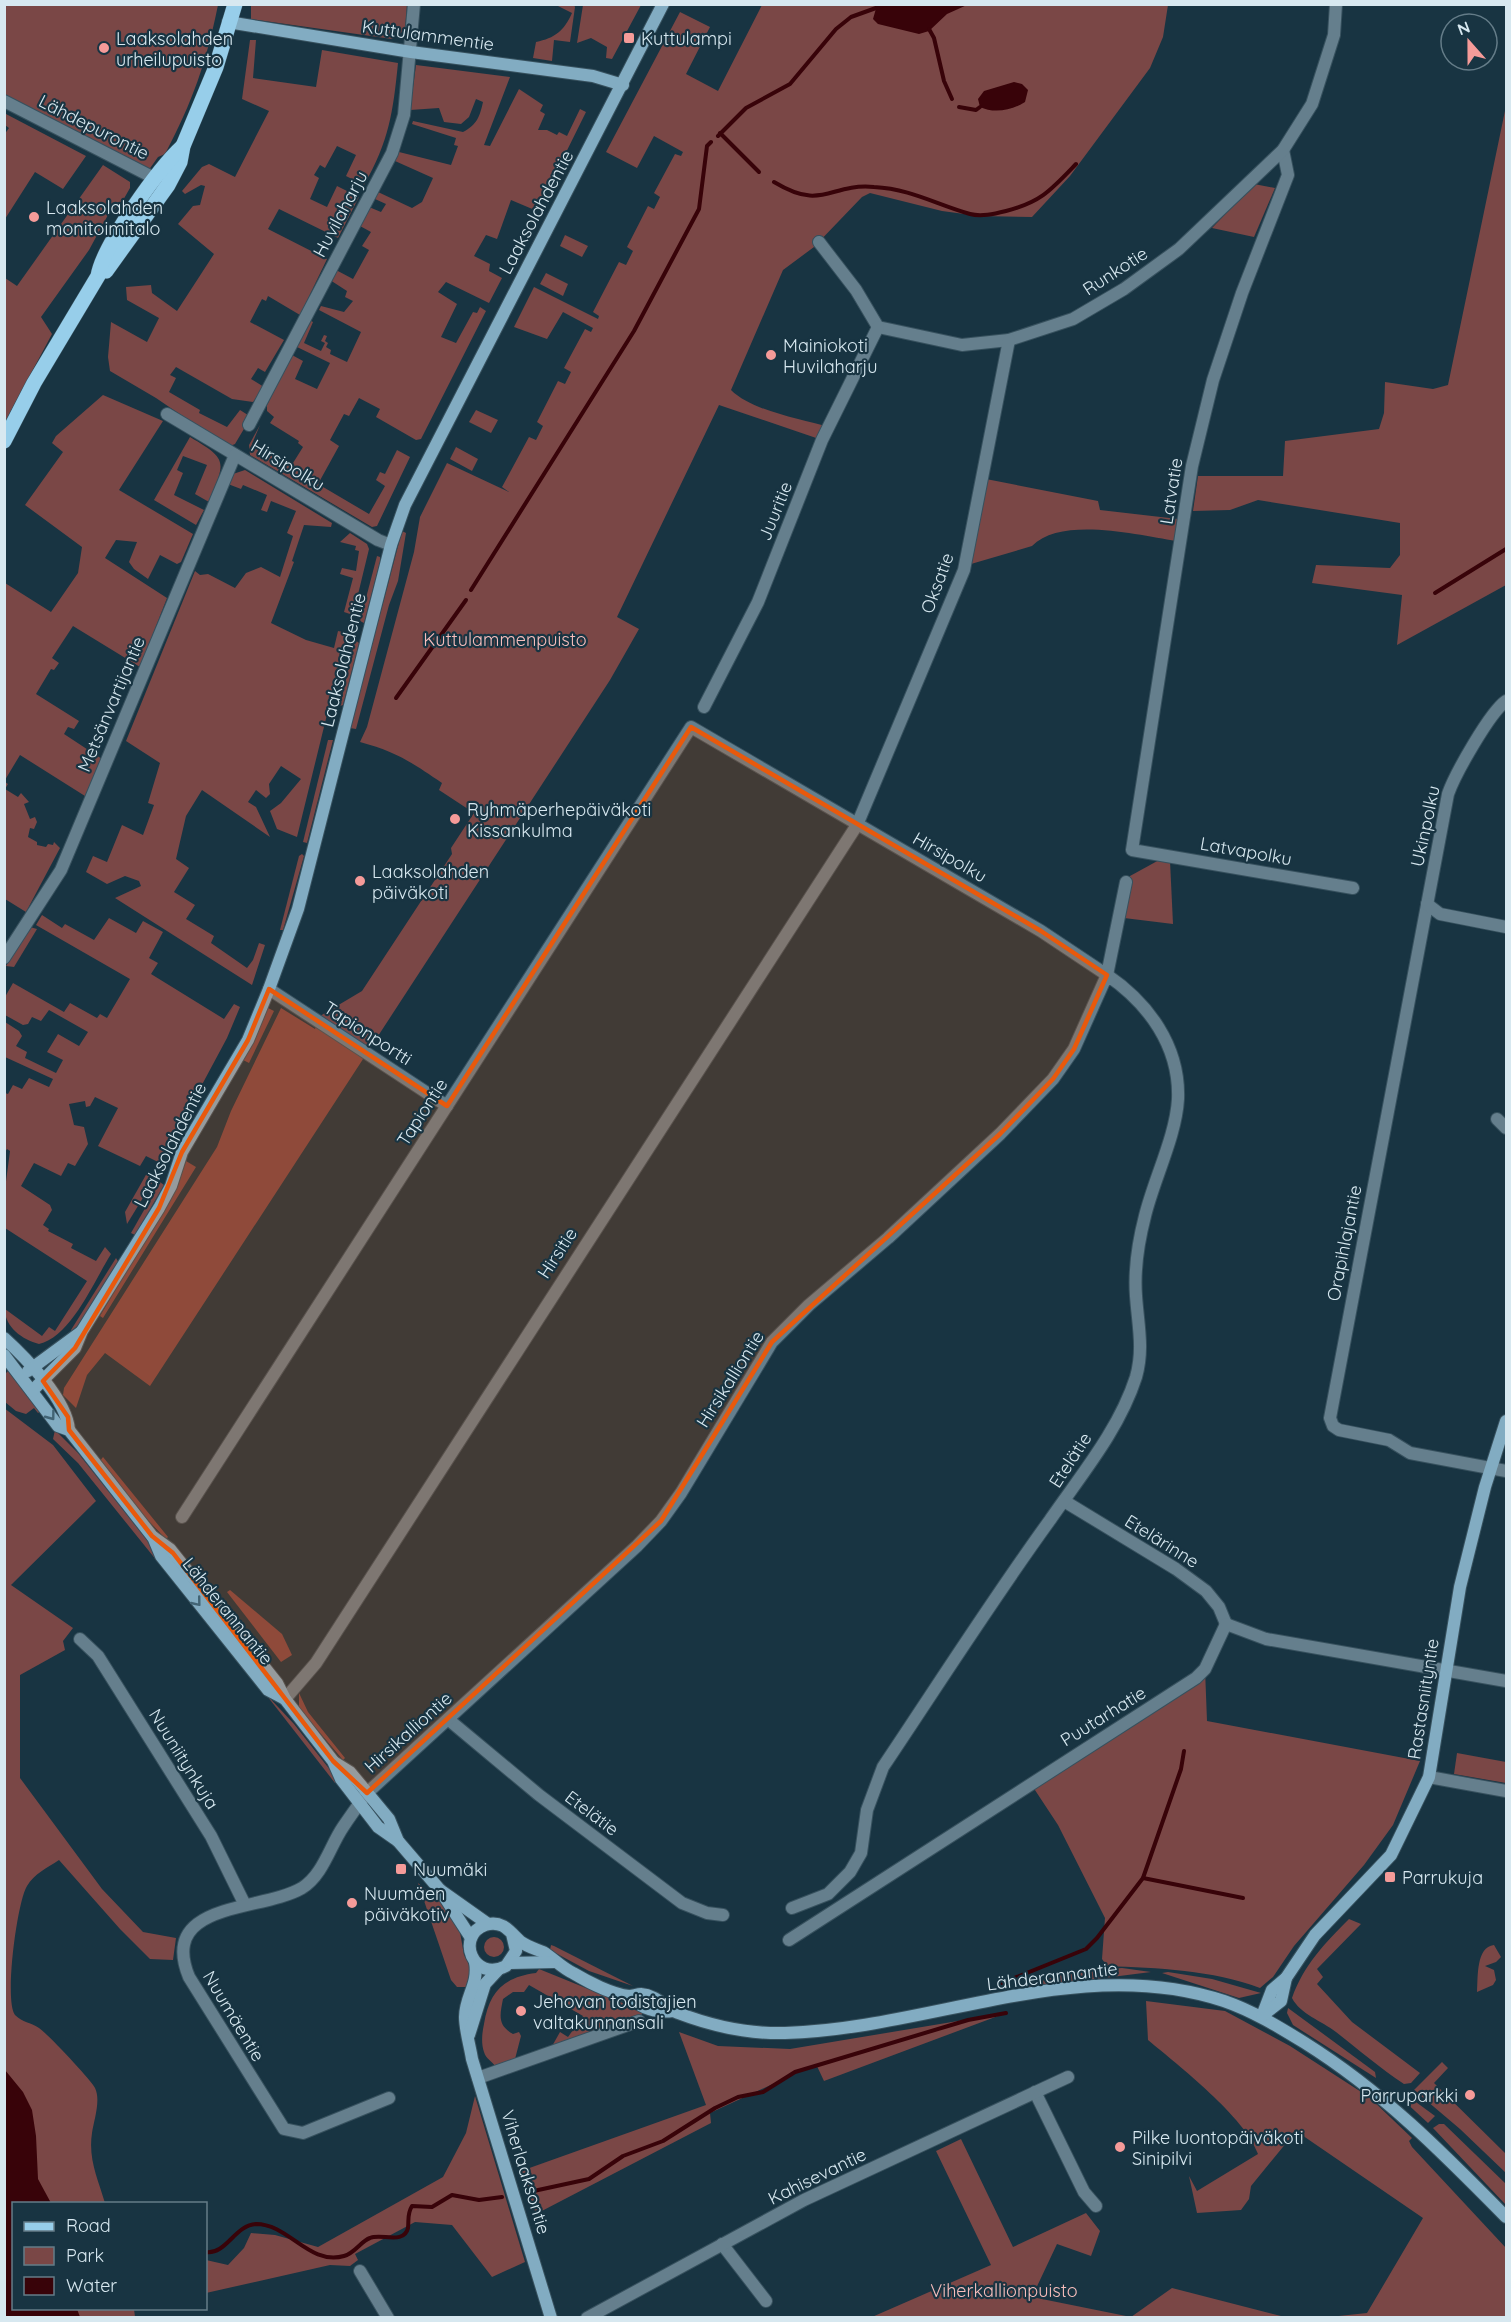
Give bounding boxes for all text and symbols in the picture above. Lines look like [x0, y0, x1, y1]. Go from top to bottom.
north arrow [1439, 12, 1499, 72]
street label: Kuttulammentie [360, 14, 496, 56]
text: N [1455, 17, 1473, 39]
place label: Laaksolahden urheilupuisto [116, 27, 233, 71]
place label: Kuttulampi [641, 27, 732, 50]
marker: Kuttulampi [622, 31, 636, 45]
marker: Laaksolahden urheilupuisto [97, 41, 111, 55]
street label: Lähdepurontie [35, 89, 153, 165]
street label: Laaksolahdentie [494, 146, 578, 278]
street label: Huvilaharju [308, 167, 372, 261]
place label: Laaksolahden monitoimitalo [46, 196, 163, 240]
marker: Laaksolahden monitoimitalo [27, 210, 41, 224]
street label: Runkotie [1078, 242, 1152, 300]
place label: Mainiokoti Huvilaharju [783, 334, 878, 378]
marker: Mainiokoti Huvilaharju [764, 348, 778, 362]
street label: Hirsipolku [247, 434, 329, 496]
street label: Latvatie [1154, 456, 1188, 526]
street label: Juuritie [753, 478, 797, 544]
street label: Oksatie [915, 549, 959, 617]
street label: Laaksolahdentie [315, 591, 371, 729]
park label: Kuttulammenpuisto [423, 628, 587, 651]
street label: Metsänvartijantie [72, 633, 150, 775]
street label: Ukinpolku [1405, 783, 1445, 869]
place label: Ryhmäperhepäiväkoti Kissankulma [467, 798, 651, 842]
marker: Ryhmäperhepäiväkoti Kissankulma [448, 812, 462, 826]
street label: Hirsipolku [909, 827, 991, 887]
street label: Latvapolku [1198, 832, 1294, 870]
place label: Laaksolahden päiväkoti [372, 860, 489, 904]
marker: Laaksolahden päiväkoti [353, 874, 367, 888]
street label: Tapionportti [319, 996, 417, 1070]
street label: Tapiontie [392, 1074, 452, 1150]
street label: Laaksolahdentie [129, 1079, 211, 1211]
street label: Orapihlajantie [1321, 1183, 1367, 1303]
street label: Hirsitie [532, 1223, 582, 1283]
street label: Hirsikalliontie [691, 1326, 769, 1432]
one-way arrow [43, 1409, 54, 1420]
street label: Etelätie [1044, 1428, 1096, 1492]
street label: Etelärinne [1121, 1509, 1203, 1573]
street label: Lähderannantie [178, 1553, 278, 1669]
one-way arrow [190, 1595, 201, 1606]
street label: Rastasniityntie [1402, 1637, 1444, 1761]
street label: Puutarhatie [1056, 1681, 1150, 1751]
street label: Hirsikalliontie [359, 1687, 457, 1777]
street label: Nuuniitynkuja [144, 1705, 224, 1813]
street label: Etelätie [560, 1785, 624, 1841]
place label: Nuumäki [413, 1858, 487, 1881]
marker: Nuumäki [394, 1862, 408, 1876]
place label: Parrukuja [1402, 1866, 1483, 1889]
marker: Parrukuja [1383, 1870, 1397, 1884]
place label: Nuumäen päiväkotiv [364, 1882, 450, 1926]
marker: Nuumäen päiväkotiv [345, 1896, 359, 1910]
street label: Lähderannantie [985, 1957, 1119, 1995]
street label: Nuumäentie [198, 1967, 270, 2065]
place label: Jehovan todistajien valtakunnansali [533, 1990, 697, 2034]
marker: Jehovan todistajien valtakunnansali [514, 2004, 528, 2018]
place label: Parruparkki [1361, 2084, 1458, 2107]
marker: Parruparkki [1463, 2088, 1477, 2102]
street label: Viherlaaksontie [496, 2107, 556, 2237]
place label: Pilke luontopäiväkoti Sinipilvi [1132, 2126, 1304, 2170]
marker: Pilke luontopäiväkoti Sinipilvi [1113, 2140, 1127, 2154]
street label: Kahisevantie [764, 2142, 870, 2210]
legend [12, 2202, 207, 2310]
text: Road [66, 2214, 111, 2237]
text: Park [66, 2244, 104, 2267]
text: Water [66, 2274, 117, 2297]
park label: Viherkallionpuisto [930, 2279, 1078, 2302]

